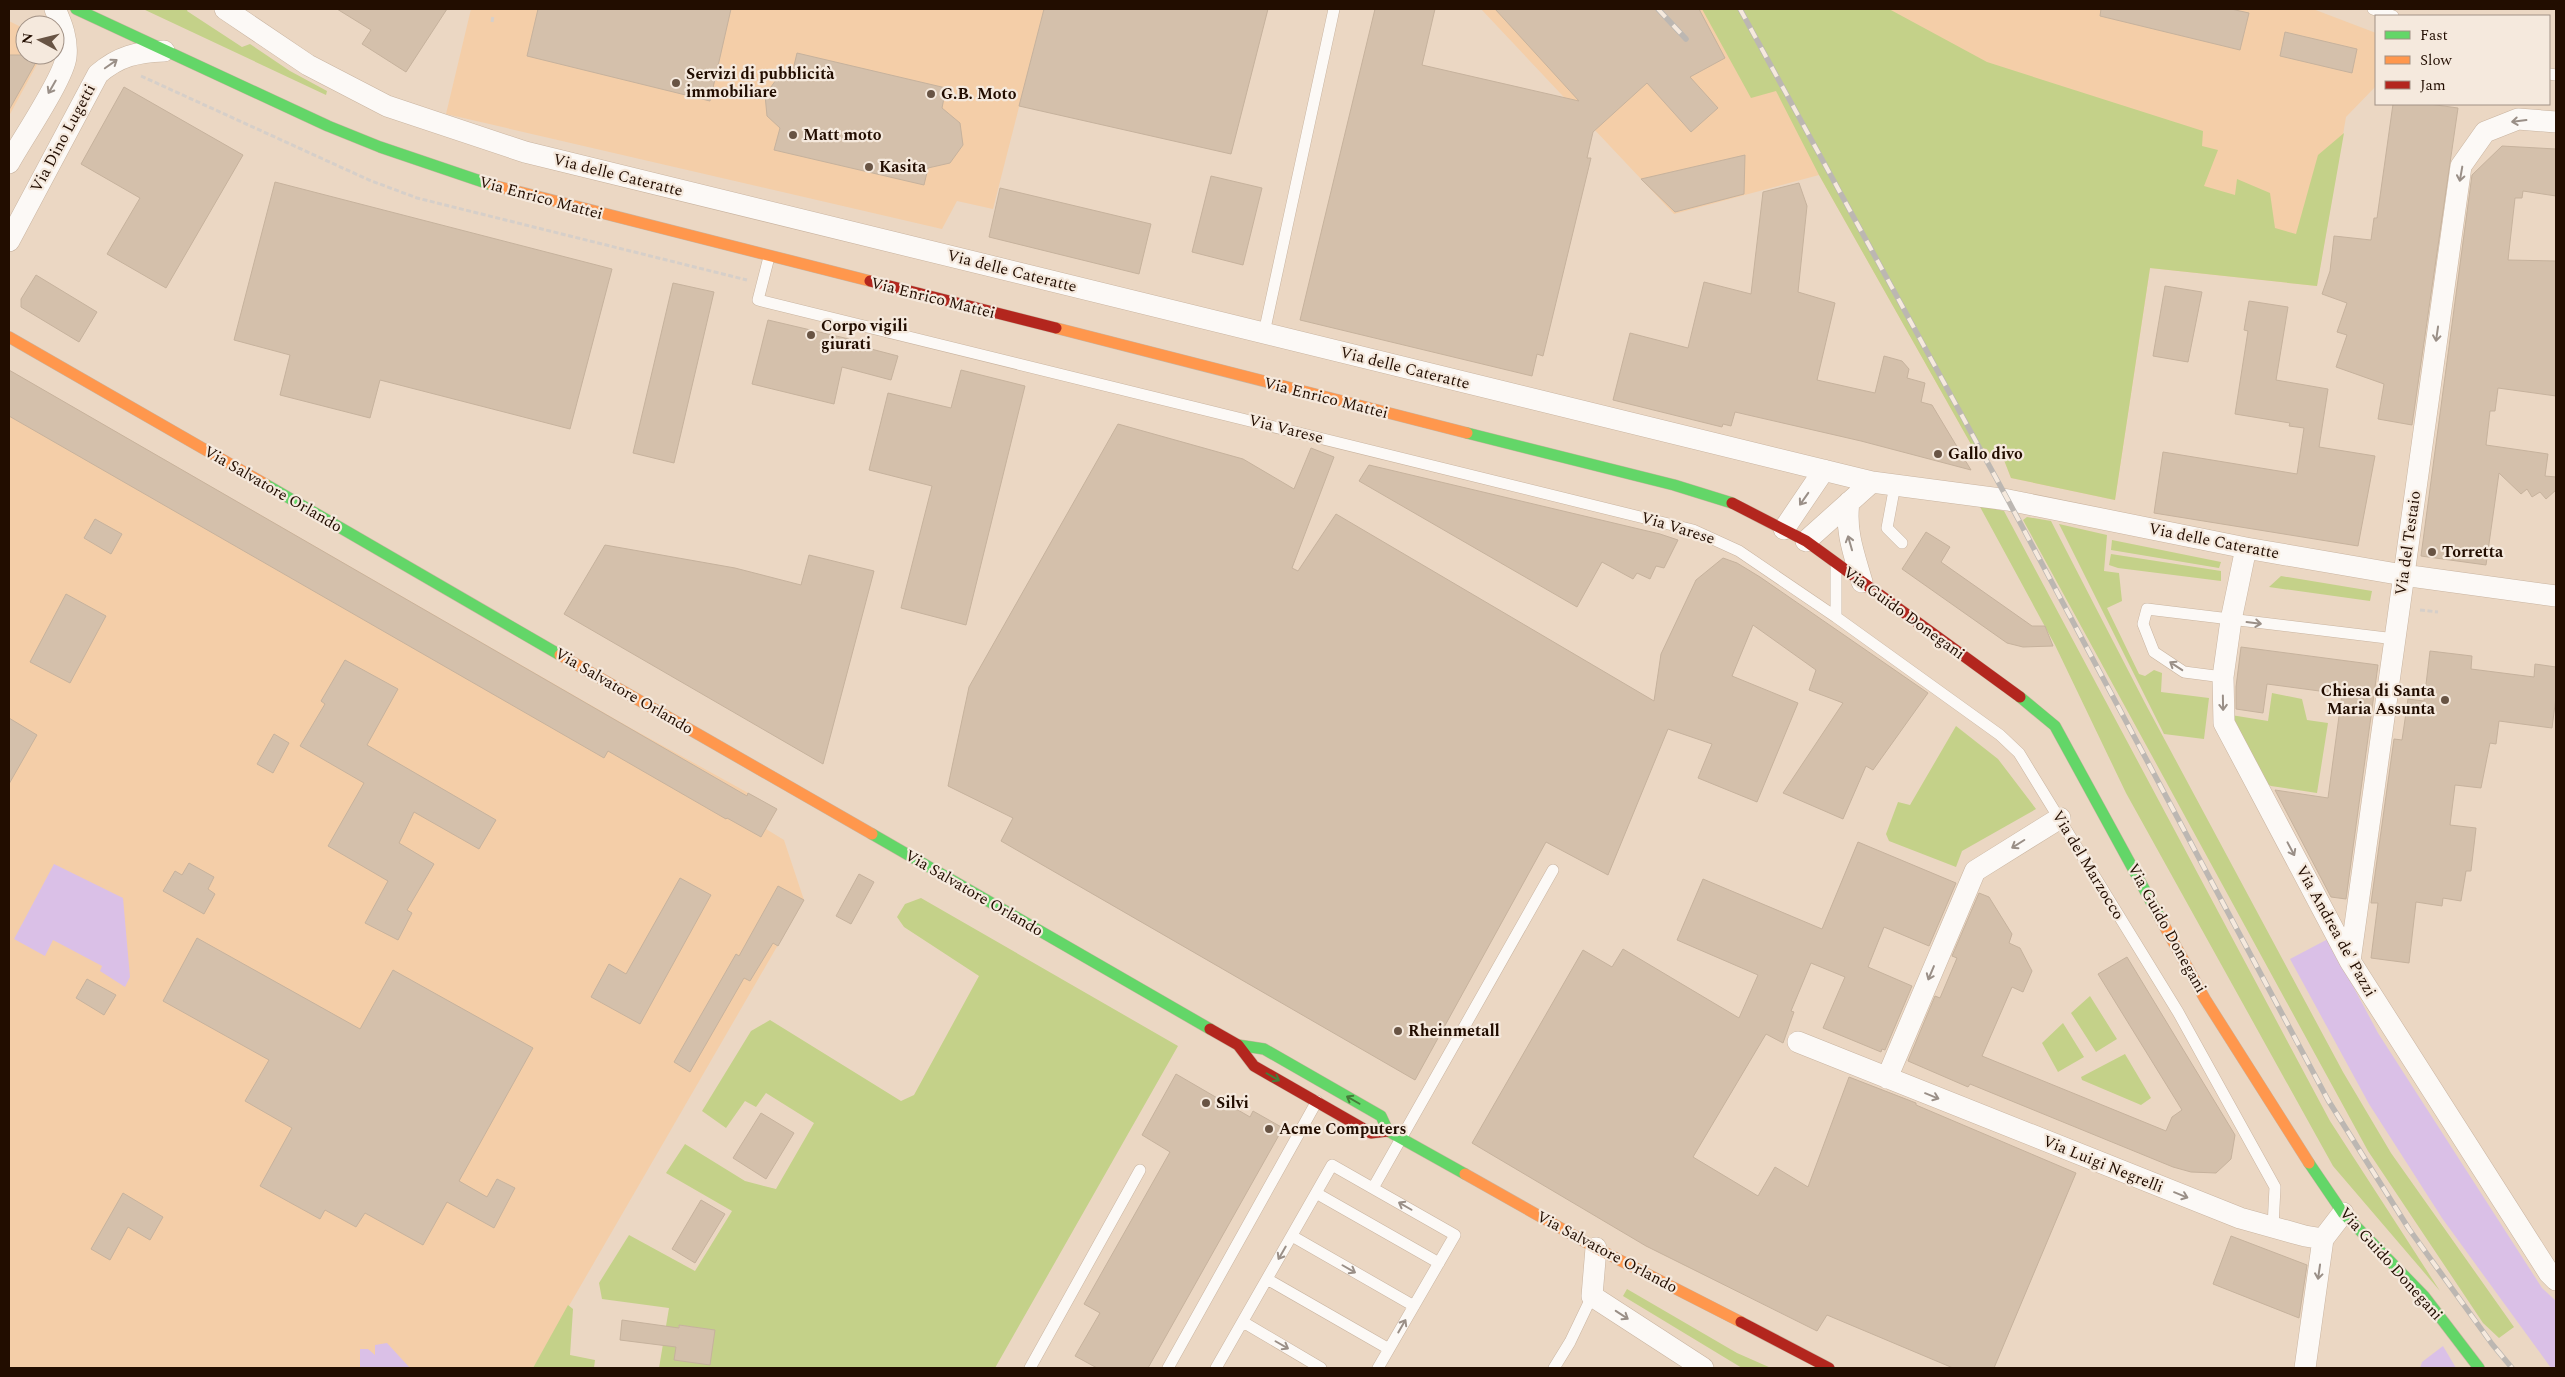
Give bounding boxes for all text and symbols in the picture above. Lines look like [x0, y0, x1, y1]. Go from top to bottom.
north arrow [15, 15, 65, 65]
legend [2375, 15, 2550, 105]
text: Fast [2420, 24, 2448, 47]
text: N [16, 32, 39, 45]
text: Slow [2420, 49, 2452, 72]
one-way arrow [104, 59, 118, 69]
place label: Servizi di pubblicità immobiliare [686, 62, 835, 104]
text: Jam [2420, 74, 2446, 97]
marker: Servizi di pubblicità immobiliare [670, 77, 682, 89]
street label: Via Dino Lugetti [24, 79, 102, 197]
one-way arrow [47, 80, 57, 94]
place label: G.B. Moto [941, 82, 1017, 106]
marker: G.B. Moto [925, 88, 937, 100]
one-way arrow [2512, 116, 2528, 126]
place label: Matt moto [803, 123, 882, 147]
marker: Matt moto [787, 129, 799, 141]
street label: Via delle Cateratte [551, 147, 685, 203]
place label: Kasita [879, 155, 927, 179]
marker: Kasita [863, 161, 875, 173]
one-way arrow [2455, 165, 2465, 181]
street label: Via Enrico Mattei [476, 170, 606, 226]
street label: Via delle Cateratte [945, 243, 1079, 299]
street label: Via Enrico Mattei [868, 271, 998, 325]
place label: Corpo vigili giurati [821, 314, 908, 356]
one-way arrow [2432, 326, 2442, 342]
marker: Corpo vigili giurati [805, 329, 817, 341]
street label: Via delle Cateratte [1338, 340, 1472, 396]
street label: Via Enrico Mattei [1261, 371, 1391, 425]
street label: Via Varese [1246, 408, 1326, 450]
street label: Via Salvatore Orlando [199, 439, 347, 539]
place label: Gallo divo [1948, 442, 2023, 466]
marker: Gallo divo [1932, 448, 1944, 460]
street label: Via del Testaio [2389, 489, 2427, 597]
one-way arrow [1799, 492, 1809, 506]
street label: Via Varese [1638, 505, 1718, 551]
street label: Via delle Cateratte [2147, 517, 2281, 565]
one-way arrow [1845, 535, 1855, 551]
place label: Torretta [2442, 540, 2504, 564]
marker: Torretta [2426, 546, 2438, 558]
street label: Via Guido Donegani [1838, 561, 1970, 665]
one-way arrow [2246, 618, 2262, 628]
street label: Via Salvatore Orlando [550, 641, 698, 741]
one-way arrow [2169, 661, 2183, 672]
place label: Chiesa di Santa Maria Assunta [2321, 679, 2436, 721]
one-way arrow [2218, 694, 2228, 711]
marker: Chiesa di Santa Maria Assunta [2439, 694, 2451, 706]
street label: Via del Marzocco [2046, 806, 2130, 924]
one-way arrow [2012, 839, 2026, 849]
one-way arrow [2286, 841, 2296, 856]
street label: Via Salvatore Orlando [900, 843, 1048, 943]
street label: Via Guido Donegani [2121, 859, 2213, 997]
street label: Via Andrea de' Pazzi [2290, 861, 2382, 1001]
one-way arrow [1926, 965, 1936, 980]
place label: Rheinmetall [1408, 1019, 1500, 1043]
marker: Rheinmetall [1392, 1025, 1404, 1037]
one-way arrow [1266, 1073, 1280, 1083]
place label: Silvi [1216, 1091, 1249, 1115]
one-way arrow [1924, 1092, 1939, 1101]
one-way arrow [1346, 1095, 1361, 1104]
marker: Silvi [1200, 1097, 1212, 1109]
place label: Acme Computers [1279, 1117, 1406, 1141]
marker: Acme Computers [1263, 1123, 1275, 1135]
street label: Via Luigi Negrelli [2039, 1129, 2167, 1199]
one-way arrow [2173, 1191, 2188, 1200]
one-way arrow [1398, 1201, 1413, 1211]
street label: Via Guido Donegani [2333, 1202, 2449, 1326]
street label: Via Salvatore Orlando [1532, 1205, 1682, 1299]
one-way arrow [1277, 1245, 1287, 1259]
one-way arrow [1342, 1264, 1356, 1274]
one-way arrow [2313, 1264, 2323, 1280]
one-way arrow [1614, 1310, 1628, 1320]
one-way arrow [1398, 1320, 1408, 1334]
one-way arrow [1274, 1341, 1288, 1351]

